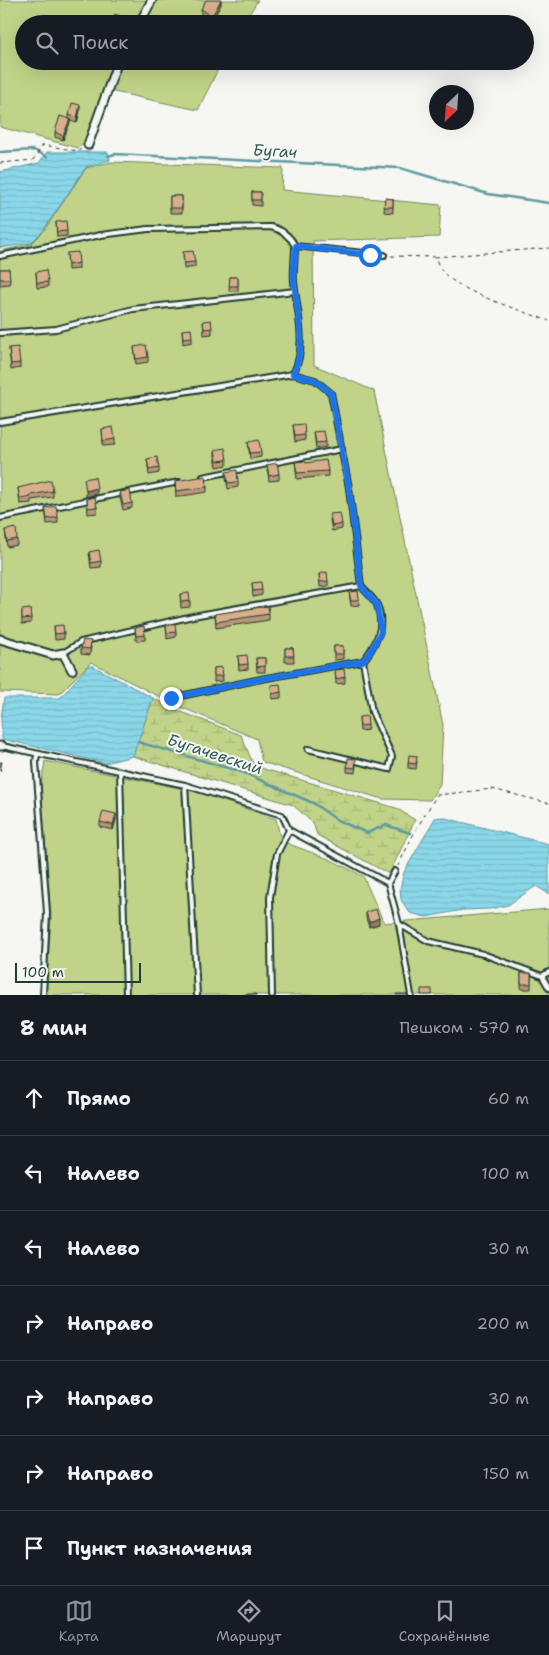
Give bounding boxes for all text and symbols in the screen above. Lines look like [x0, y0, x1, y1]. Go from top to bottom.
search box [15, 15, 534, 70]
icon: search [33, 29, 61, 57]
text: Поиск [73, 30, 128, 55]
north arrow [429, 85, 474, 130]
water label: Бугач [252, 139, 298, 163]
route start [359, 244, 382, 267]
route end [160, 687, 183, 710]
water label: Бугачевский [165, 729, 265, 779]
scale bar [15, 960, 141, 983]
text: 100 m [22, 963, 64, 981]
text: 8 мин [20, 1014, 87, 1042]
text: Пешком · 570 m [399, 1017, 529, 1038]
icon: ahead [20, 1084, 48, 1112]
text: Прямо [67, 1086, 131, 1111]
text: 60 m [488, 1088, 529, 1109]
icon: left [20, 1159, 48, 1187]
text: Налево [67, 1161, 140, 1186]
text: 100 m [481, 1163, 529, 1184]
icon: left [20, 1234, 48, 1262]
text: Налево [67, 1236, 140, 1261]
text: 30 m [488, 1238, 529, 1259]
icon: right [20, 1309, 48, 1337]
text: Направо [67, 1311, 153, 1336]
text: 200 m [477, 1313, 529, 1334]
icon: right [20, 1384, 48, 1412]
text: Направо [67, 1386, 153, 1411]
text: 30 m [488, 1388, 529, 1409]
icon: right [20, 1459, 48, 1487]
text: Направо [67, 1461, 153, 1486]
text: 150 m [482, 1463, 529, 1484]
icon: arrive [20, 1534, 48, 1562]
text: Пункт назначения [67, 1536, 252, 1561]
tab: Карта [59, 1597, 99, 1645]
tab: Маршрут [216, 1597, 281, 1645]
tab: Сохранённые [399, 1597, 490, 1645]

